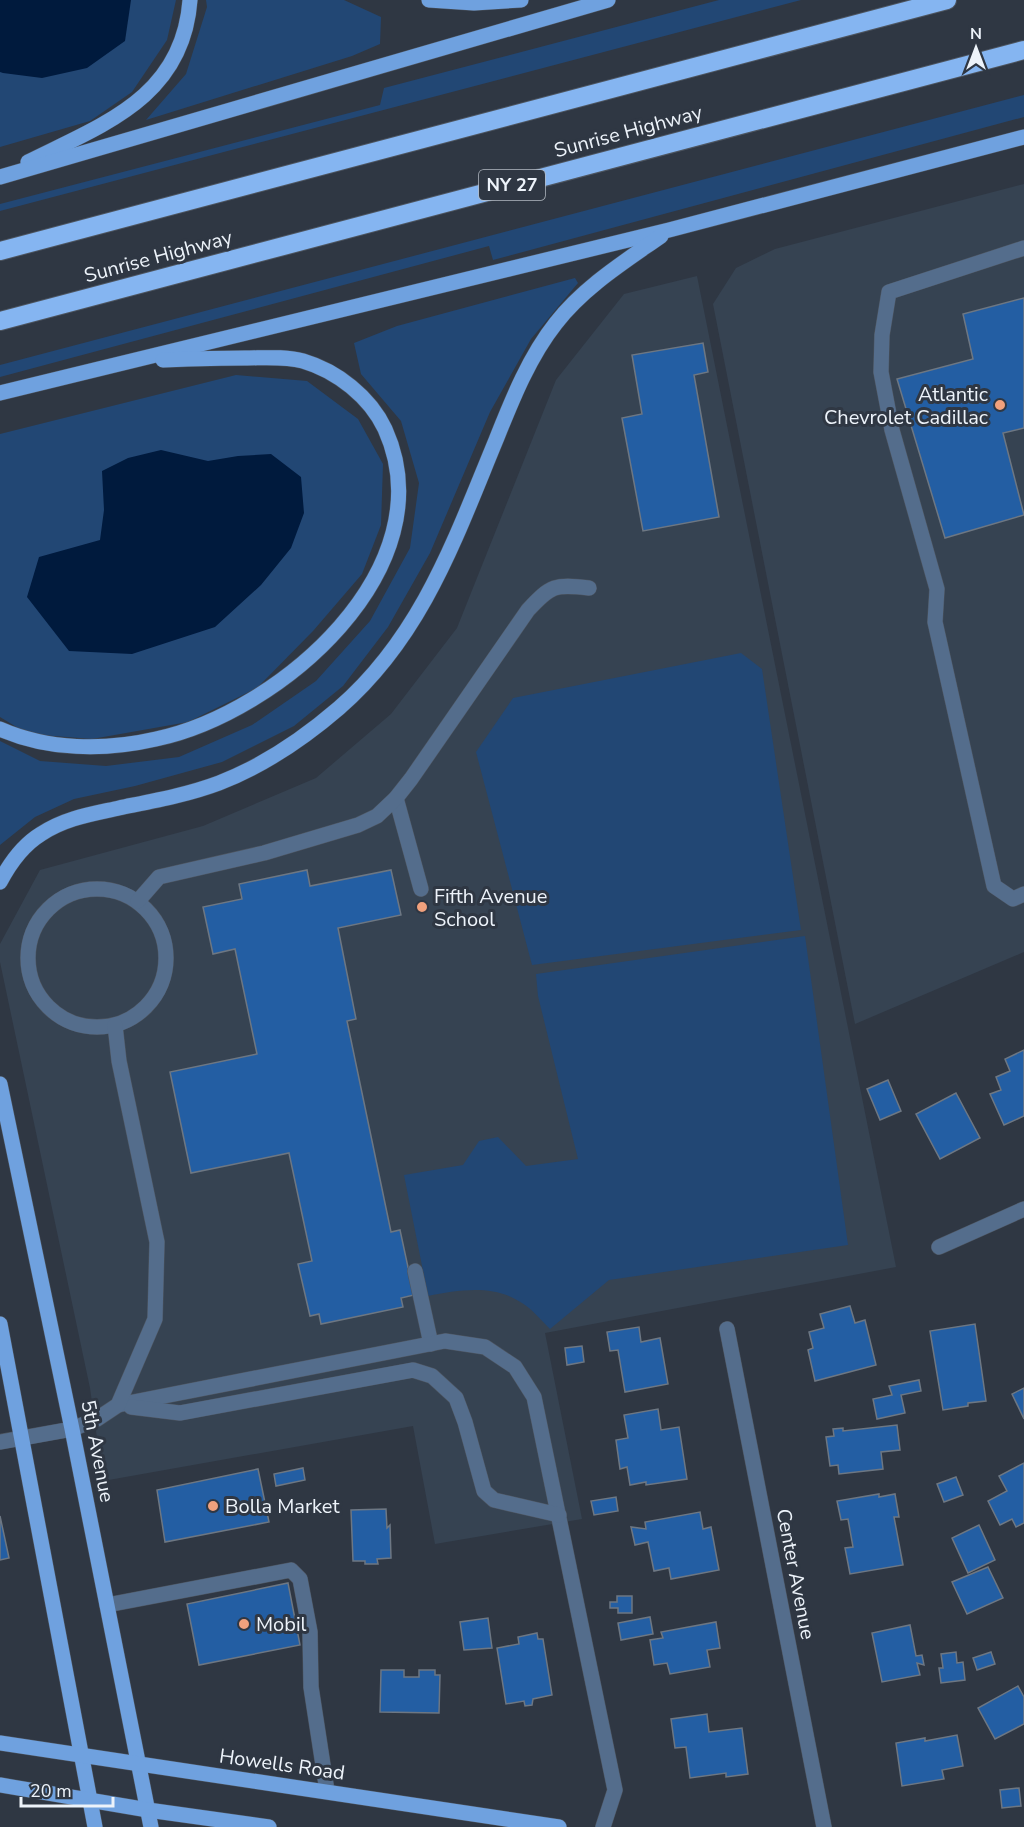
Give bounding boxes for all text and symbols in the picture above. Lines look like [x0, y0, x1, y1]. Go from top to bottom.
north arrow [946, 18, 1006, 78]
text: N [970, 23, 982, 45]
street label: Sunrise Highway [551, 99, 706, 164]
road number: NY 27 [479, 170, 545, 200]
street label: Sunrise Highway [81, 224, 236, 289]
place label: Atlantic Chevrolet Cadillac [824, 381, 988, 431]
marker: Atlantic Chevrolet Cadillac [993, 398, 1007, 412]
place label: Fifth Avenue School [434, 883, 547, 933]
marker: Fifth Avenue School [415, 900, 429, 914]
street label: 5th Avenue [74, 1398, 121, 1505]
place label: Bolla Market [225, 1493, 340, 1520]
marker: Bolla Market [206, 1499, 220, 1513]
street label: Center Avenue [770, 1506, 821, 1642]
place label: Mobil [256, 1611, 307, 1638]
marker: Mobil [237, 1617, 251, 1631]
street label: Howells Road [217, 1742, 346, 1787]
scale bar [21, 1770, 112, 1808]
text: 20 m [30, 1779, 72, 1803]

